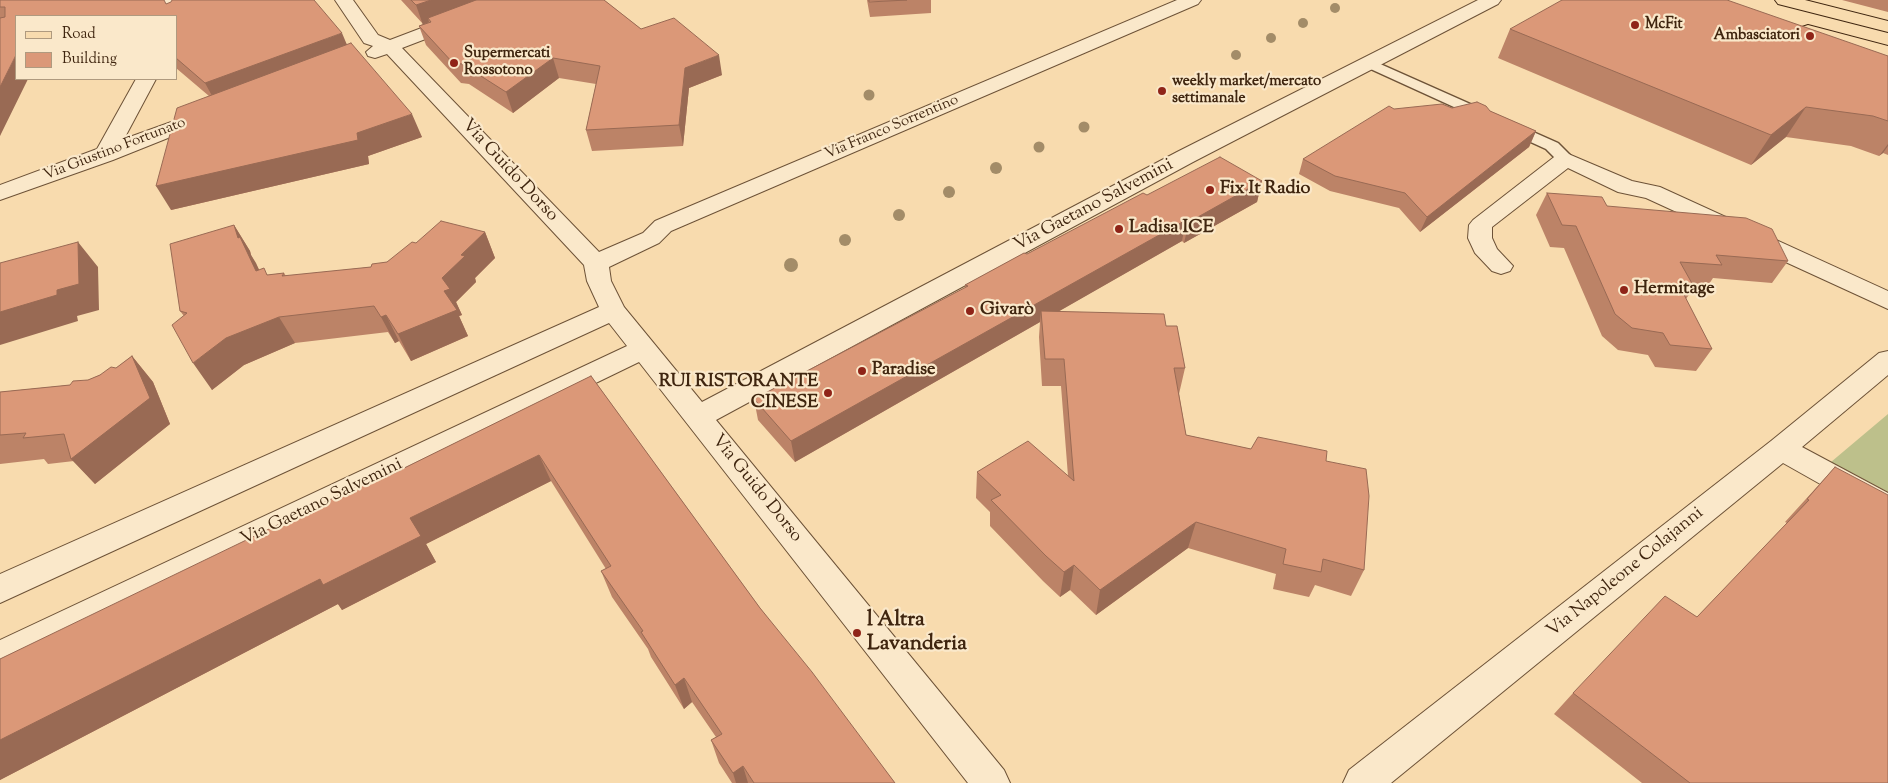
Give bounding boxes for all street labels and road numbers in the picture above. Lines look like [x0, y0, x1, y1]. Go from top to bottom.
street label: Via Franco Sorrentino [822, 92, 962, 164]
street label: Via Giustino Fortunato [41, 115, 189, 185]
street label: Via Guido Dorso [456, 115, 562, 227]
street label: Via Gaetano Salvemini [1011, 155, 1177, 257]
street label: Via Guido Dorso [706, 431, 806, 547]
street label: Via Gaetano Salvemini [238, 454, 406, 552]
street label: Via Napoleone Colajanni [1543, 503, 1709, 643]

